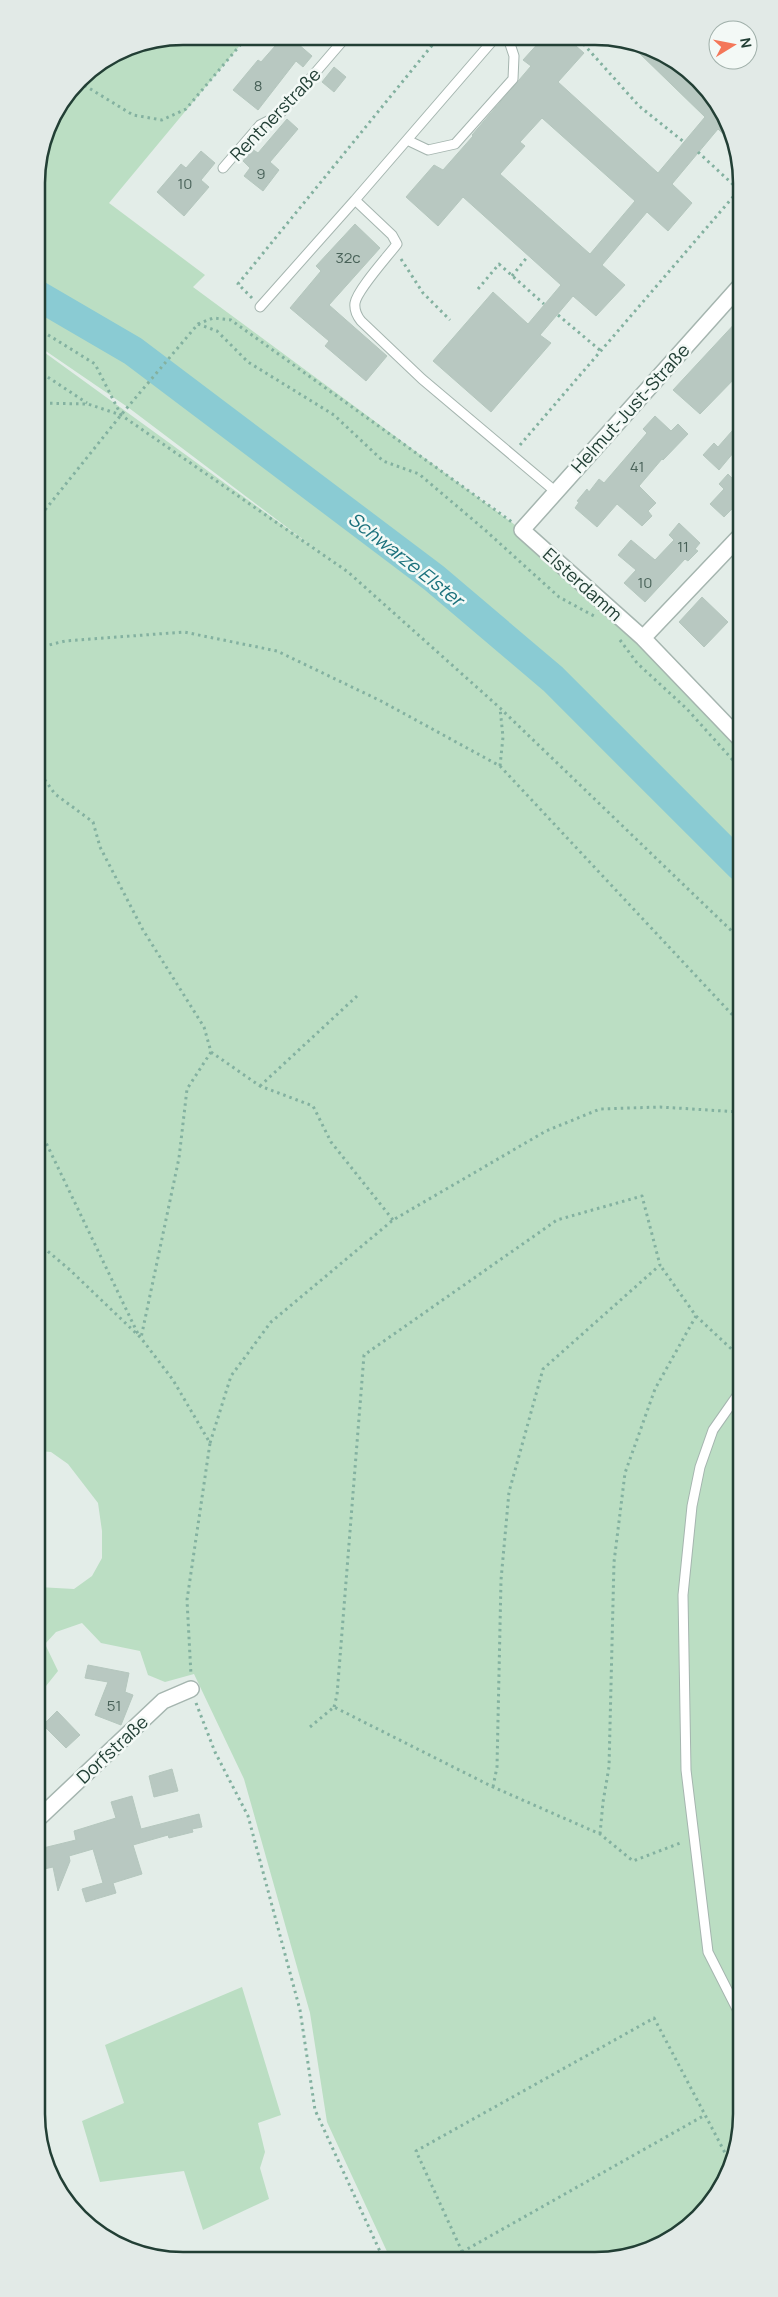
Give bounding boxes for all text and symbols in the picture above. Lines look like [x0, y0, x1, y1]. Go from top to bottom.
north arrow [708, 20, 758, 70]
text: N [736, 36, 757, 49]
street label: Rentnerstraße [224, 62, 326, 166]
house number: 8 [254, 75, 262, 96]
house number: 9 [256, 163, 266, 184]
house number: 10 [178, 173, 193, 194]
house number: 32c [335, 247, 361, 268]
street label: Helmut-Just-Straße [565, 338, 695, 478]
house number: 41 [630, 456, 644, 477]
water label: Schwarze Elster [343, 506, 471, 614]
house number: 11 [677, 536, 689, 557]
street label: Elsterdamm [538, 542, 628, 626]
house number: 10 [638, 572, 653, 593]
house number: 51 [107, 1695, 121, 1716]
street label: Dorfstraße [71, 1710, 153, 1788]

